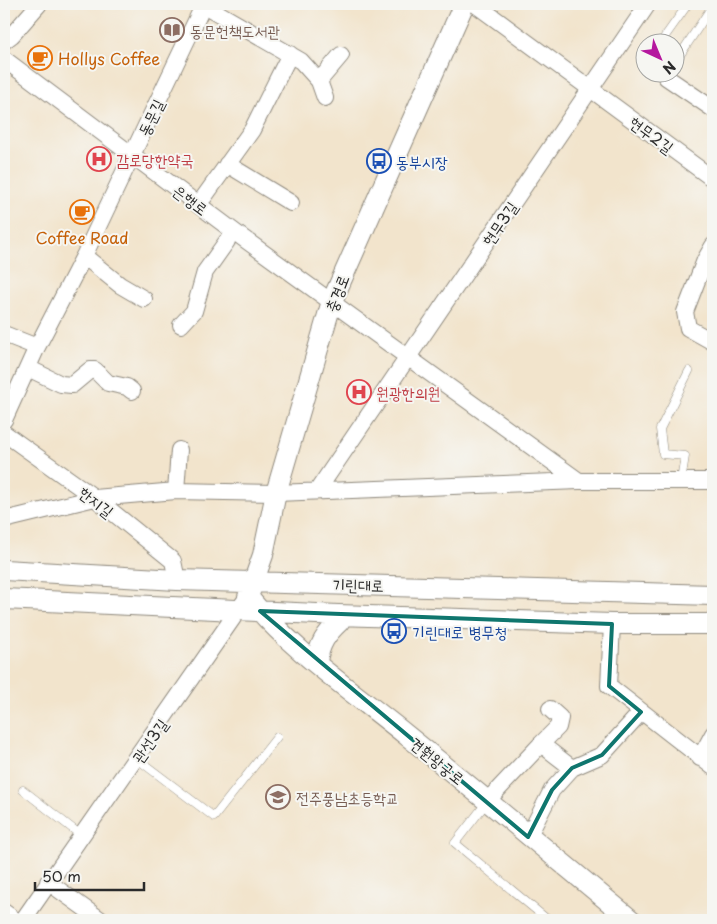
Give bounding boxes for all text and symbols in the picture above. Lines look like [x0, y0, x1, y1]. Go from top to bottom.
library icon: 동문헌책도서관 [159, 17, 185, 43]
place label: 동문헌책도서관 [190, 18, 280, 42]
north arrow [634, 32, 684, 82]
cafe icon: Hollys Coffee [27, 45, 53, 71]
place label: Hollys Coffee [58, 46, 160, 70]
text: N [658, 56, 681, 79]
street label: 동문길 [131, 94, 169, 140]
street label: 현무2길 [625, 110, 679, 158]
hospital icon: 감로당한약국 [86, 146, 112, 172]
place label: 감로당한약국 [116, 147, 193, 171]
bus stop icon: 동부시장 [366, 148, 392, 174]
place label: 동부시장 [396, 149, 448, 173]
street label: 은행로 [168, 178, 214, 220]
street label: 현무3길 [475, 196, 523, 250]
cafe icon: Coffee Road [69, 199, 95, 225]
place label: Coffee Road [35, 225, 129, 249]
street label: 충경로 [318, 271, 354, 315]
hospital icon: 원광한의원 [346, 379, 372, 405]
place label: 원광한의원 [376, 380, 440, 404]
street label: 한지길 [74, 480, 120, 522]
street label: 기린대로 [332, 572, 384, 596]
bus stop icon: 기린대로 병무청 [381, 618, 407, 644]
place label: 기린대로 병무청 [412, 619, 507, 643]
street label: 관선3길 [125, 713, 173, 767]
street label: 견훤왕궁로 [405, 730, 471, 790]
school or university icon: 전주풍남초등학교 [265, 784, 291, 810]
place label: 전주풍남초등학교 [296, 785, 399, 809]
scale bar [35, 859, 144, 891]
text: 50 m [42, 864, 81, 887]

